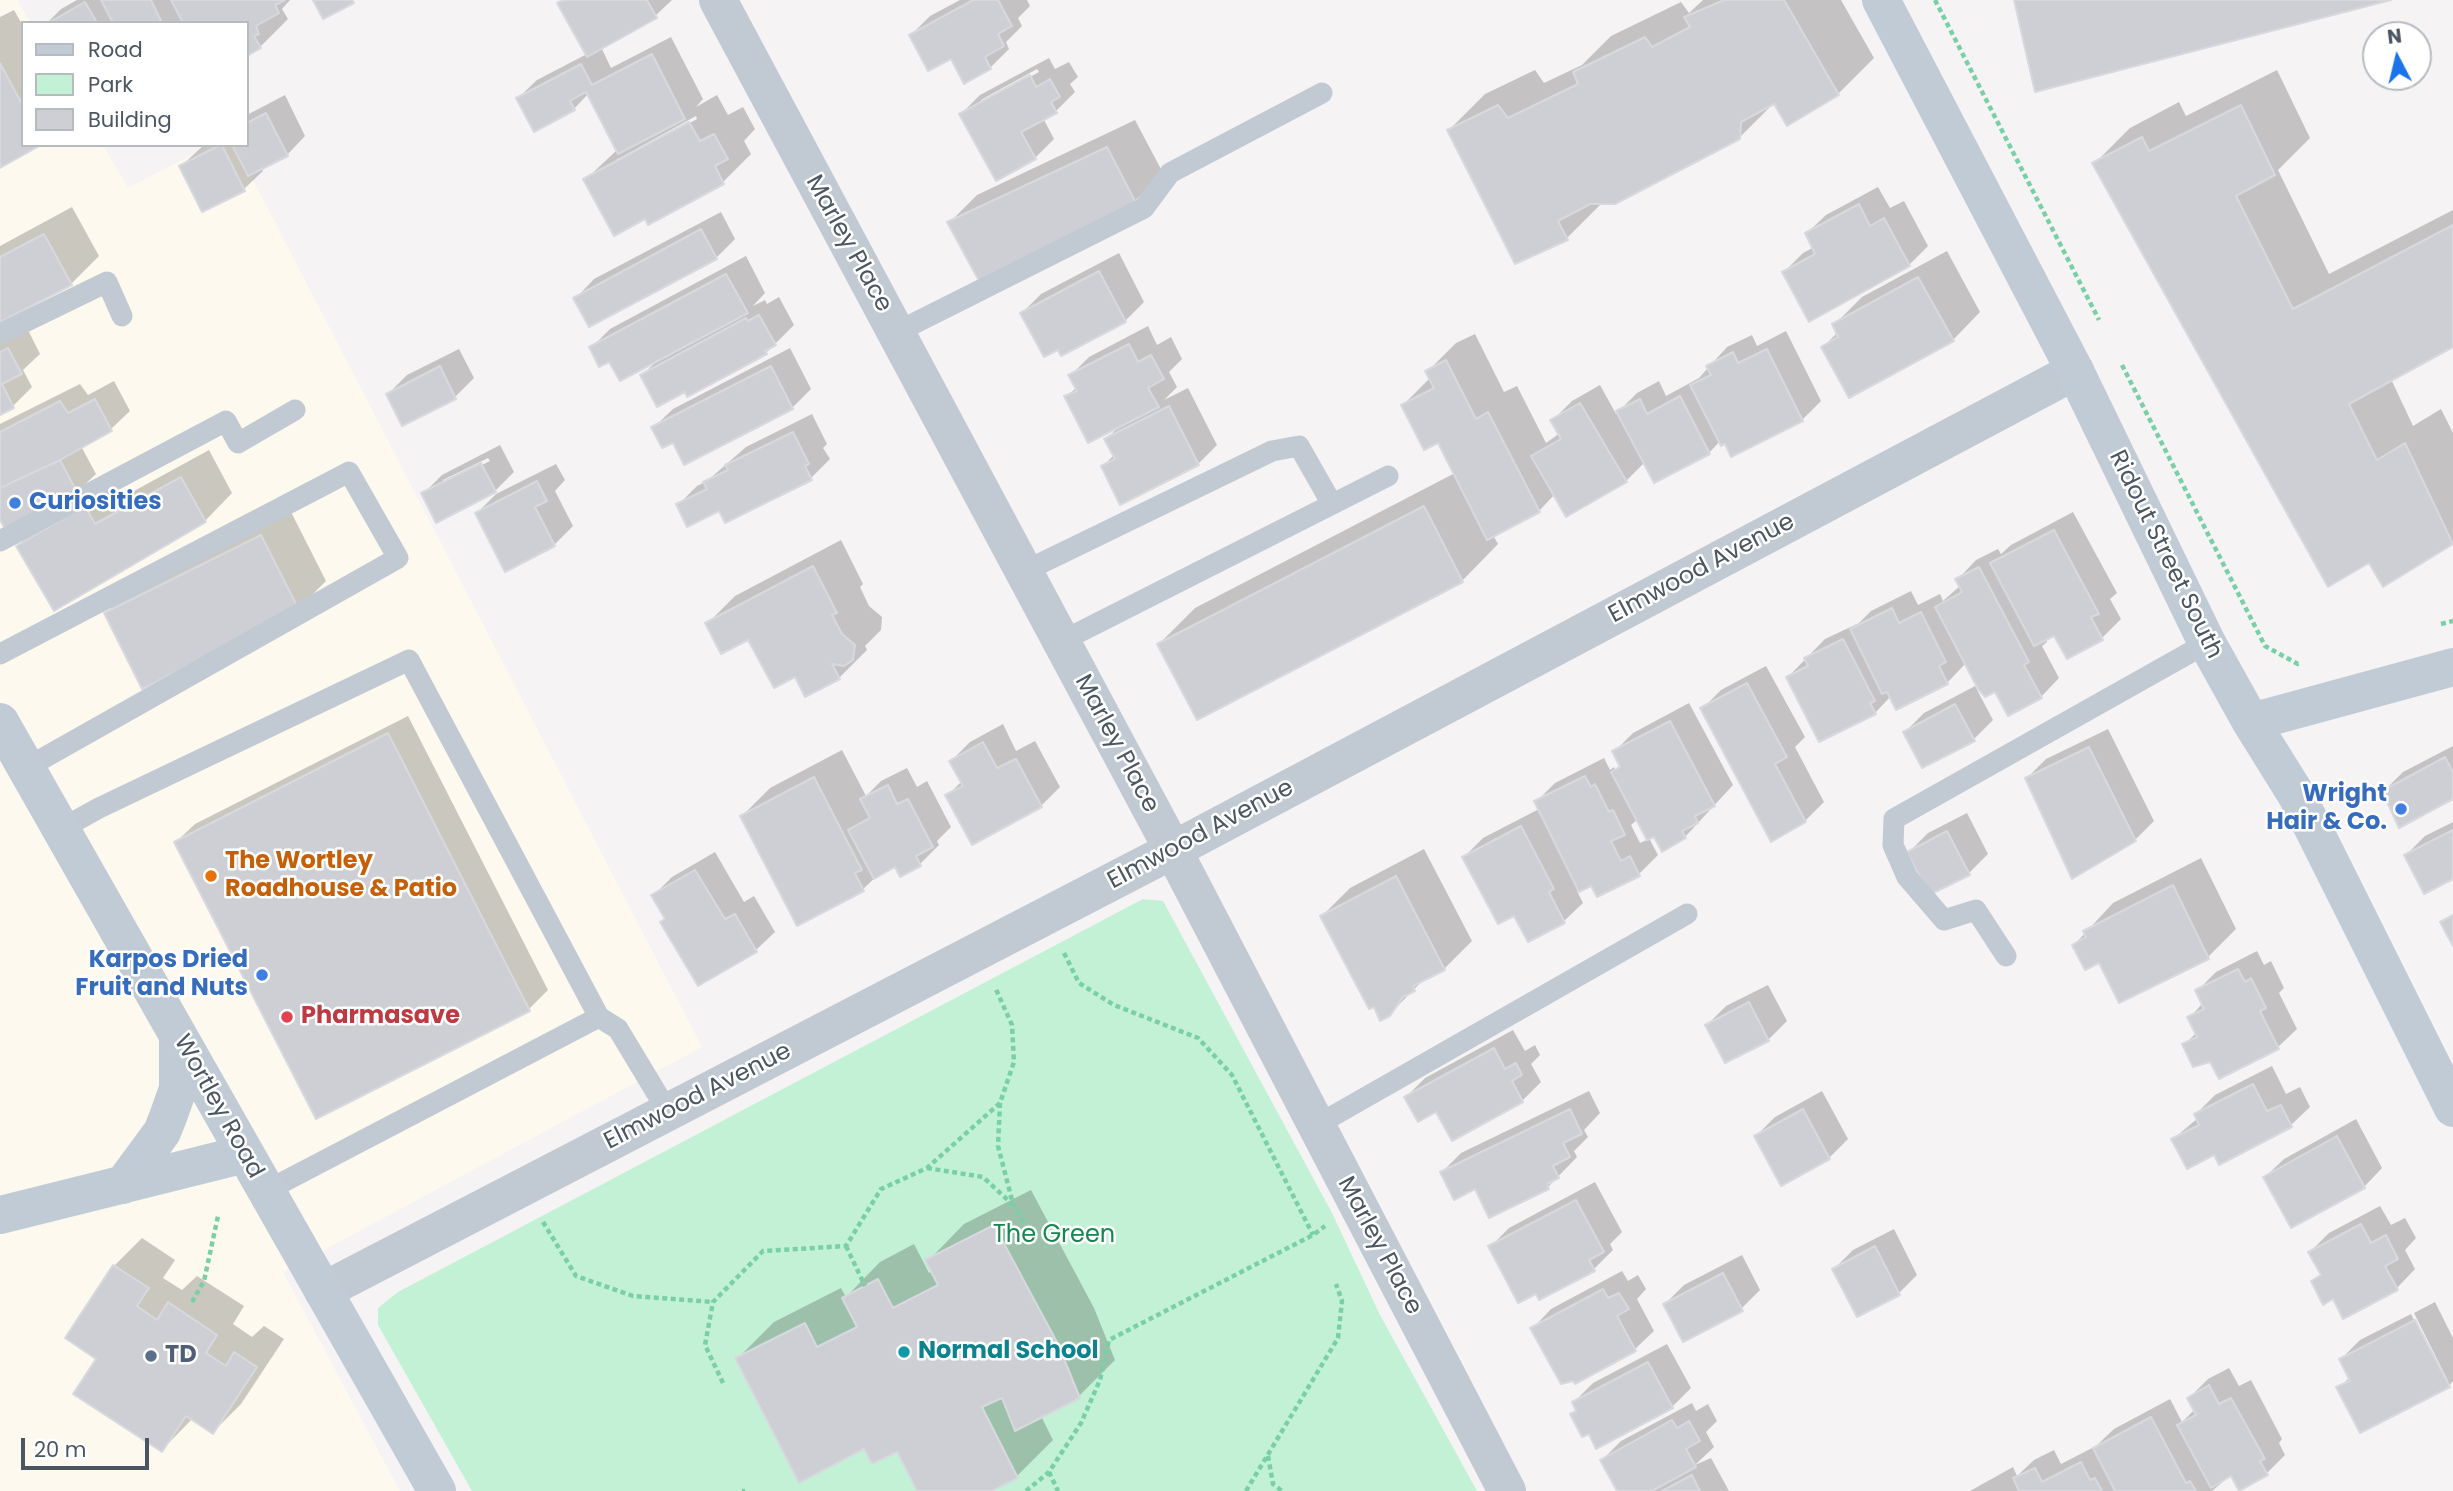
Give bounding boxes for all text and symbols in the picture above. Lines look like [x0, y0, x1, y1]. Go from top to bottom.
legend [21, 21, 248, 147]
north arrow [2362, 21, 2432, 91]
text: N [2386, 22, 2403, 51]
text: Road [88, 35, 143, 64]
text: Park [88, 70, 133, 99]
text: Building [88, 105, 172, 134]
street label: Marley Place [799, 171, 897, 317]
street label: Ridout Street South [2102, 446, 2228, 664]
place label: Curiosities [29, 489, 162, 517]
marker: Curiosities [7, 495, 23, 511]
street label: Elmwood Avenue [1604, 508, 1800, 630]
street label: Marley Place [1068, 670, 1164, 818]
street label: Elmwood Avenue [1103, 774, 1299, 896]
place label: Wright Hair & Co. [2266, 781, 2387, 837]
marker: Wright Hair & Co. [2393, 801, 2409, 817]
place label: The Wortley Roadhouse & Patio [225, 848, 457, 904]
marker: The Wortley Roadhouse & Patio [203, 868, 219, 884]
place label: Karpos Dried Fruit and Nuts [75, 947, 248, 1003]
marker: Karpos Dried Fruit and Nuts [254, 967, 270, 983]
place label: Pharmasave [301, 1003, 460, 1031]
marker: Pharmasave [279, 1009, 295, 1025]
street label: Wortley Road [167, 1030, 269, 1184]
street label: Elmwood Avenue [600, 1037, 796, 1157]
street label: Marley Place [1331, 1172, 1427, 1320]
park label: The Green [993, 1222, 1115, 1250]
place label: Normal School [918, 1338, 1099, 1366]
place label: TD [165, 1342, 197, 1370]
marker: Normal School [896, 1344, 912, 1360]
marker: TD [143, 1348, 159, 1364]
scale bar [24, 1424, 152, 1468]
text: 20 m [34, 1435, 87, 1464]

